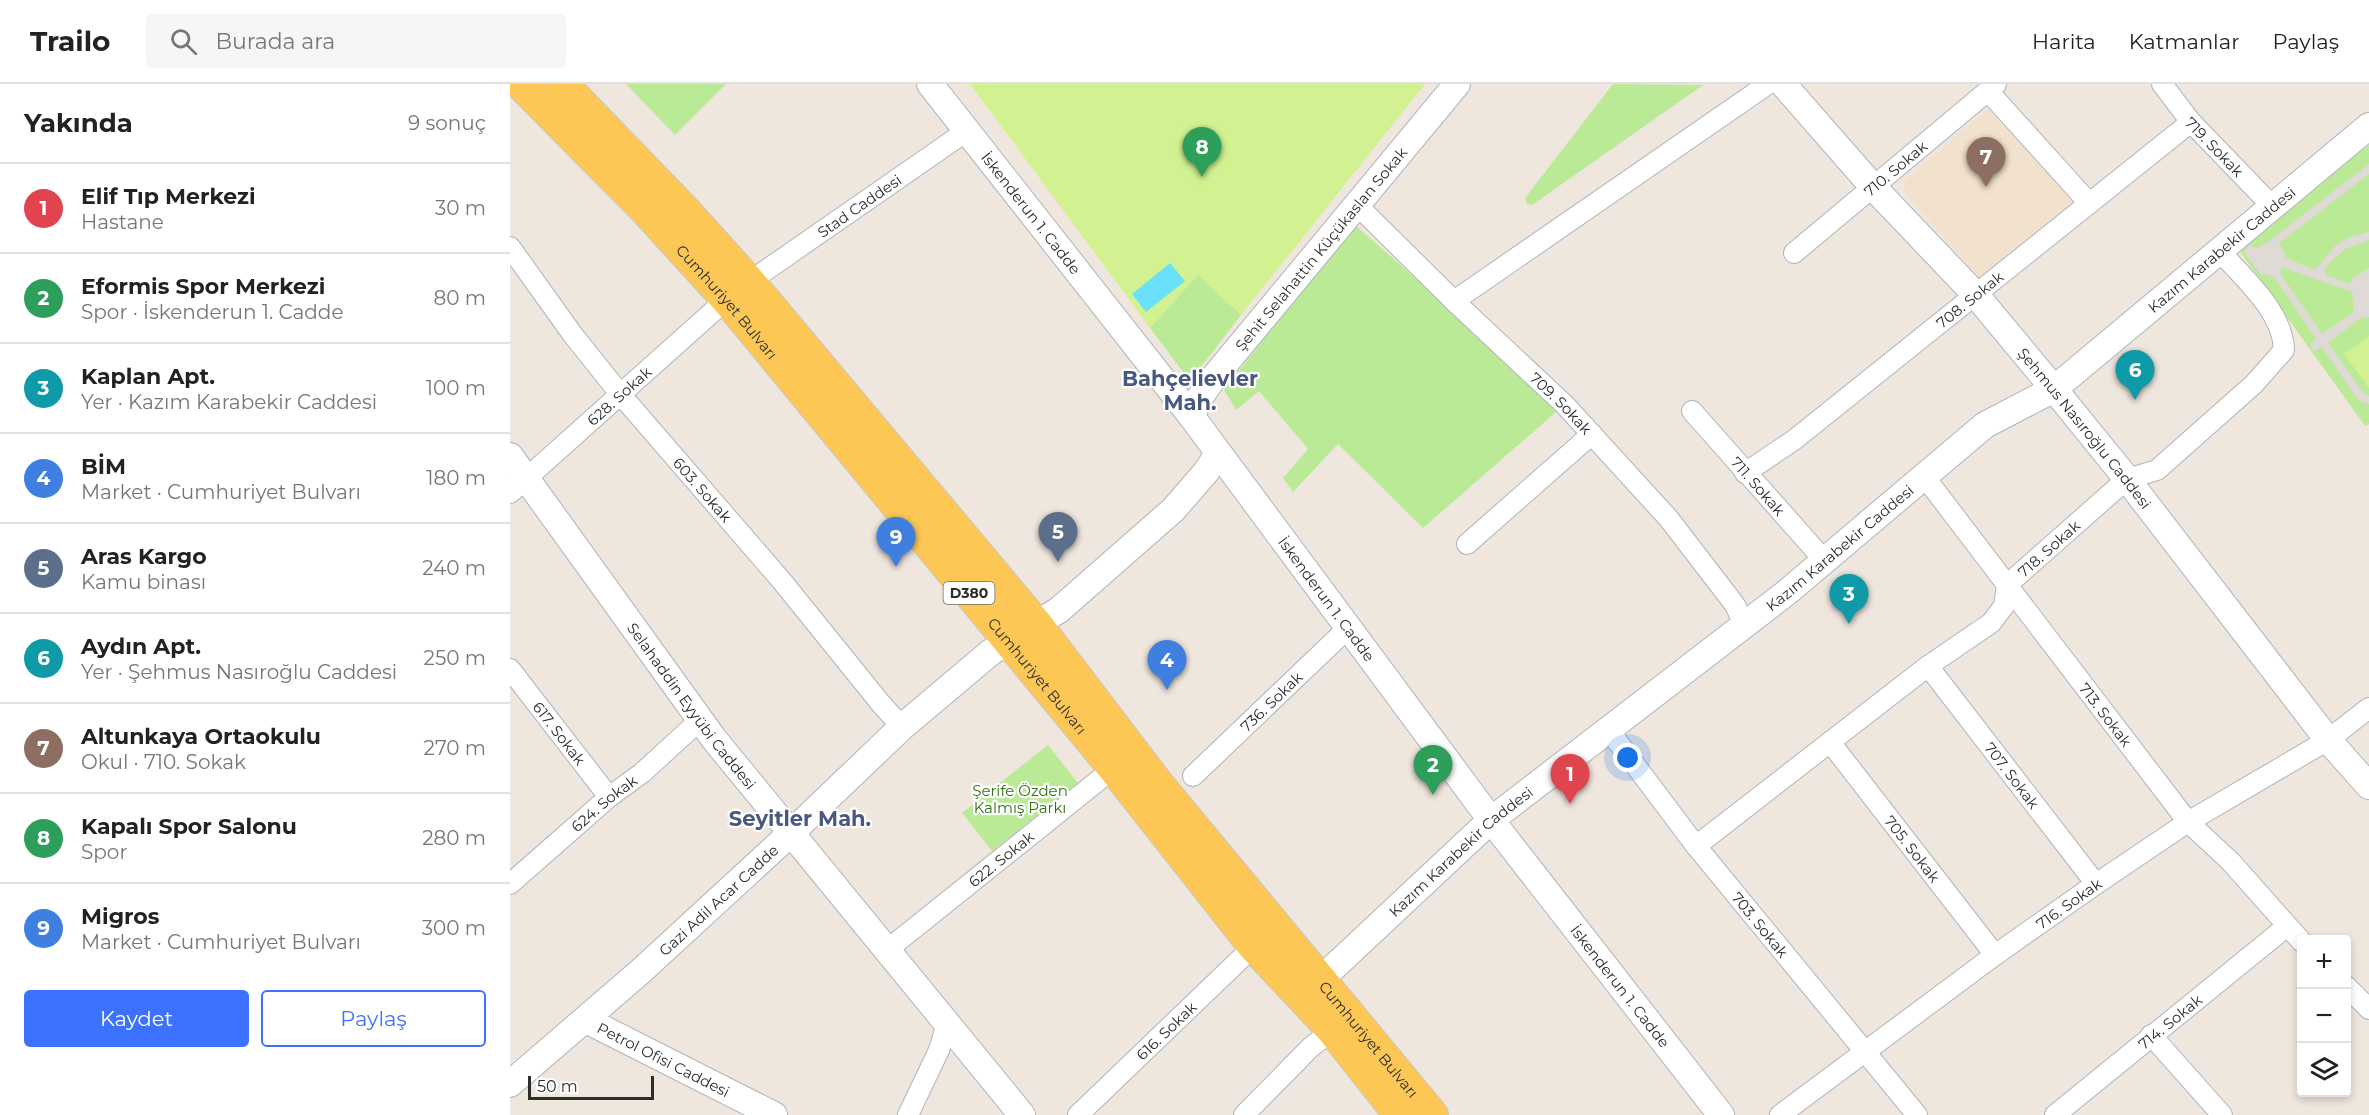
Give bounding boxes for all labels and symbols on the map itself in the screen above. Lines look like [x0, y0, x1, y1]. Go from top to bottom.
street label: 719. Sokak [2182, 113, 2248, 181]
pin: 8 [1182, 128, 1222, 177]
street label: 710. Sokak [1860, 136, 1931, 200]
pin: 7 [1966, 138, 2006, 187]
street label: Şehit Selahattin Küçükaslan Sokak [1231, 143, 1411, 354]
street label: İskenderun 1. Cadde [977, 148, 1085, 278]
street label: Stad Caddesi [813, 170, 905, 241]
street label: Kazım Karabekir Caddesi [2143, 182, 2299, 317]
street label: Cumhuriyet Bulvarı [672, 240, 782, 363]
street label: 708. Sokak [1932, 267, 2007, 332]
street label: Şehmus Nasıroğlu Caddesi [2014, 344, 2156, 512]
pin: 6 [2116, 350, 2154, 400]
street label: 628. Sokak [583, 362, 655, 429]
district label: Bahçelievler Mah. [1122, 366, 1258, 415]
street label: 709. Sokak [1526, 368, 1596, 438]
street label: 603. Sokak [669, 453, 736, 526]
street label: 711. Sokak [1727, 453, 1789, 519]
street label: Kazım Karabekir Caddesi [1762, 480, 1917, 615]
pin: 5 [1038, 512, 1078, 562]
street label: 718. Sokak [2014, 516, 2084, 581]
pin: 9 [876, 518, 916, 567]
street label: İskenderun 1. Cadde [1274, 533, 1379, 665]
pin: 3 [1830, 574, 1868, 624]
road number: D380 [944, 582, 994, 604]
street label: Cumhuriyet Bulvarı [984, 613, 1091, 738]
street label: Selahaddin Eyyübi Caddesi [624, 619, 761, 793]
pin: 4 [1148, 640, 1186, 690]
street label: 736. Sokak [1236, 667, 1306, 736]
street label: 713. Sokak [2076, 679, 2136, 750]
street label: 617. Sokak [529, 698, 590, 769]
street label: 707. Sokak [1981, 738, 2044, 812]
your location [1613, 743, 1642, 772]
pin: 2 [1414, 746, 1452, 795]
pin: 1 [1550, 754, 1590, 804]
street label: 624. Sokak [567, 770, 641, 836]
park label: Şerife Özden Kalmış Parkı [972, 781, 1068, 817]
street label: Kazım Karabekir Caddesi [1384, 782, 1536, 921]
district label: Seyitler Mah. [729, 806, 871, 831]
street label: 705. Sokak [1881, 812, 1945, 886]
street label: 622. Sokak [964, 827, 1038, 891]
street label: Gazi Adil Acar Cadde [655, 840, 782, 960]
street label: 716. Sokak [2032, 874, 2105, 933]
street label: 703. Sokak [1728, 888, 1793, 961]
street label: İskenderun 1. Cadde [1567, 921, 1674, 1051]
street label: Cumhuriyet Bulvarı [1315, 977, 1423, 1101]
street label: 714. Sokak [2134, 990, 2206, 1053]
street label: 616. Sokak [1132, 997, 1200, 1064]
street label: Petrol Ofisi Caddesi [594, 1018, 733, 1101]
scale bar [528, 1073, 654, 1100]

